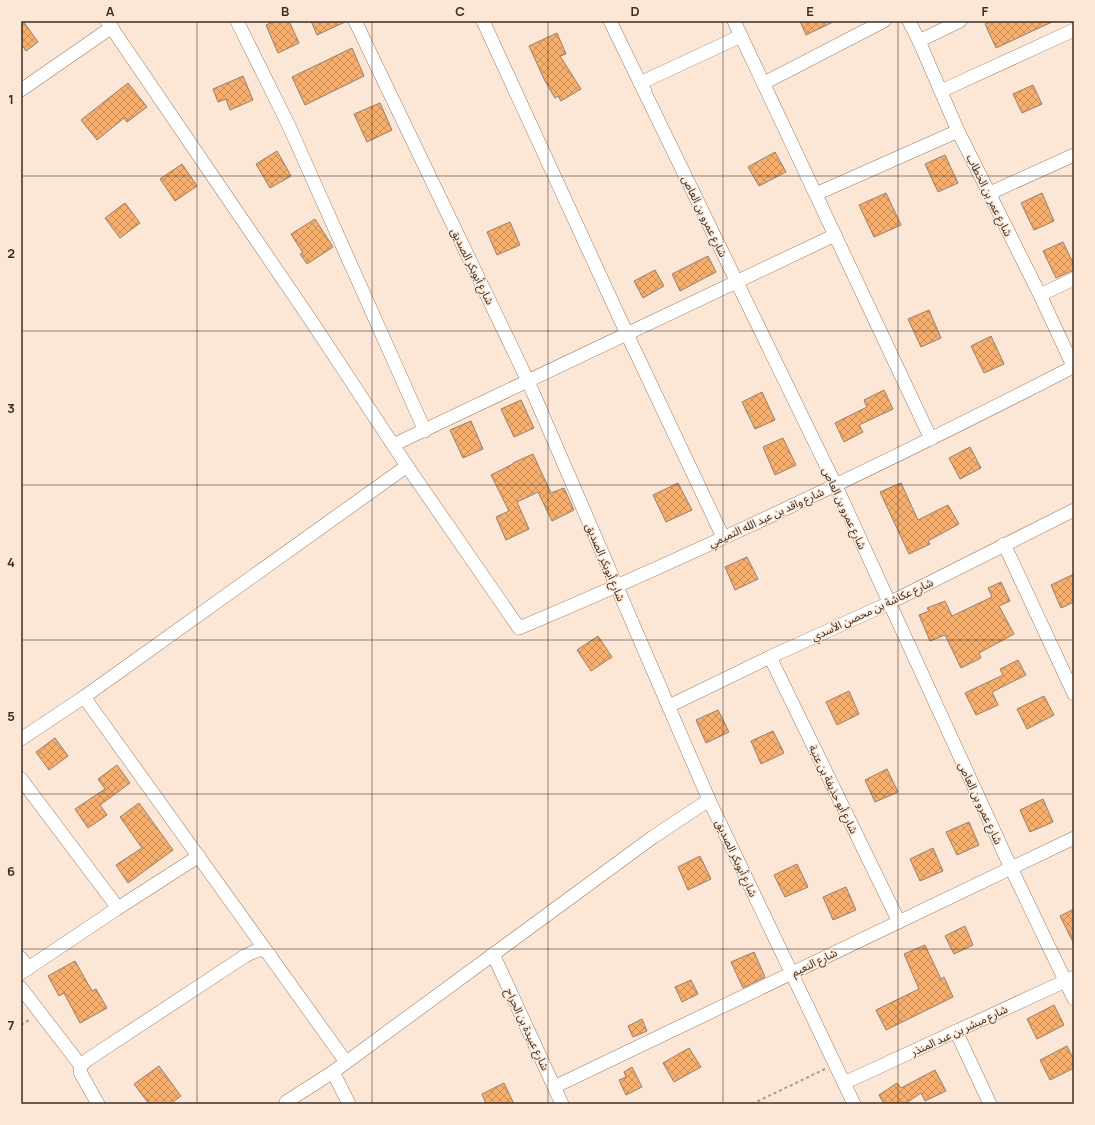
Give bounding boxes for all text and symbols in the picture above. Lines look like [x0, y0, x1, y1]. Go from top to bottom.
text: A [106, 2, 115, 20]
text: B [281, 2, 289, 20]
text: C [455, 2, 465, 20]
text: D [630, 2, 640, 20]
text: E [806, 2, 814, 20]
text: F [982, 2, 989, 20]
text: 1 [8, 90, 14, 108]
street label: شارع عمر بن الخطاب [963, 151, 1017, 239]
street label: شارع عمرو بن العاص [678, 173, 731, 260]
street label: شارع أبوبكر الصديق [447, 225, 498, 308]
text: 2 [7, 244, 15, 262]
text: 3 [7, 399, 15, 417]
street label: شارع عمرو بن العاص [818, 465, 871, 552]
street label: شارع واقد بن عبد الله التميمي [706, 484, 827, 553]
street label: شارع أبوبكر الصديق [582, 521, 629, 604]
text: 4 [7, 553, 15, 571]
street label: شارع عكاشة بن محصن الأسدي [809, 574, 937, 646]
text: 5 [7, 707, 15, 725]
street label: شارع أبو حذيفة بن عتبة [805, 742, 862, 837]
street label: شارع عمرو بن العاص [954, 760, 1007, 847]
street label: شارع أبوبكر الصديق [712, 817, 762, 900]
text: 6 [7, 862, 15, 880]
street label: شارع النعيم [789, 944, 840, 981]
street label: شارع عبيدة بن الجراح [501, 986, 554, 1073]
street label: شارع مبشر بن عبد المنذر [907, 1001, 1011, 1060]
text: 7 [8, 1016, 15, 1034]

